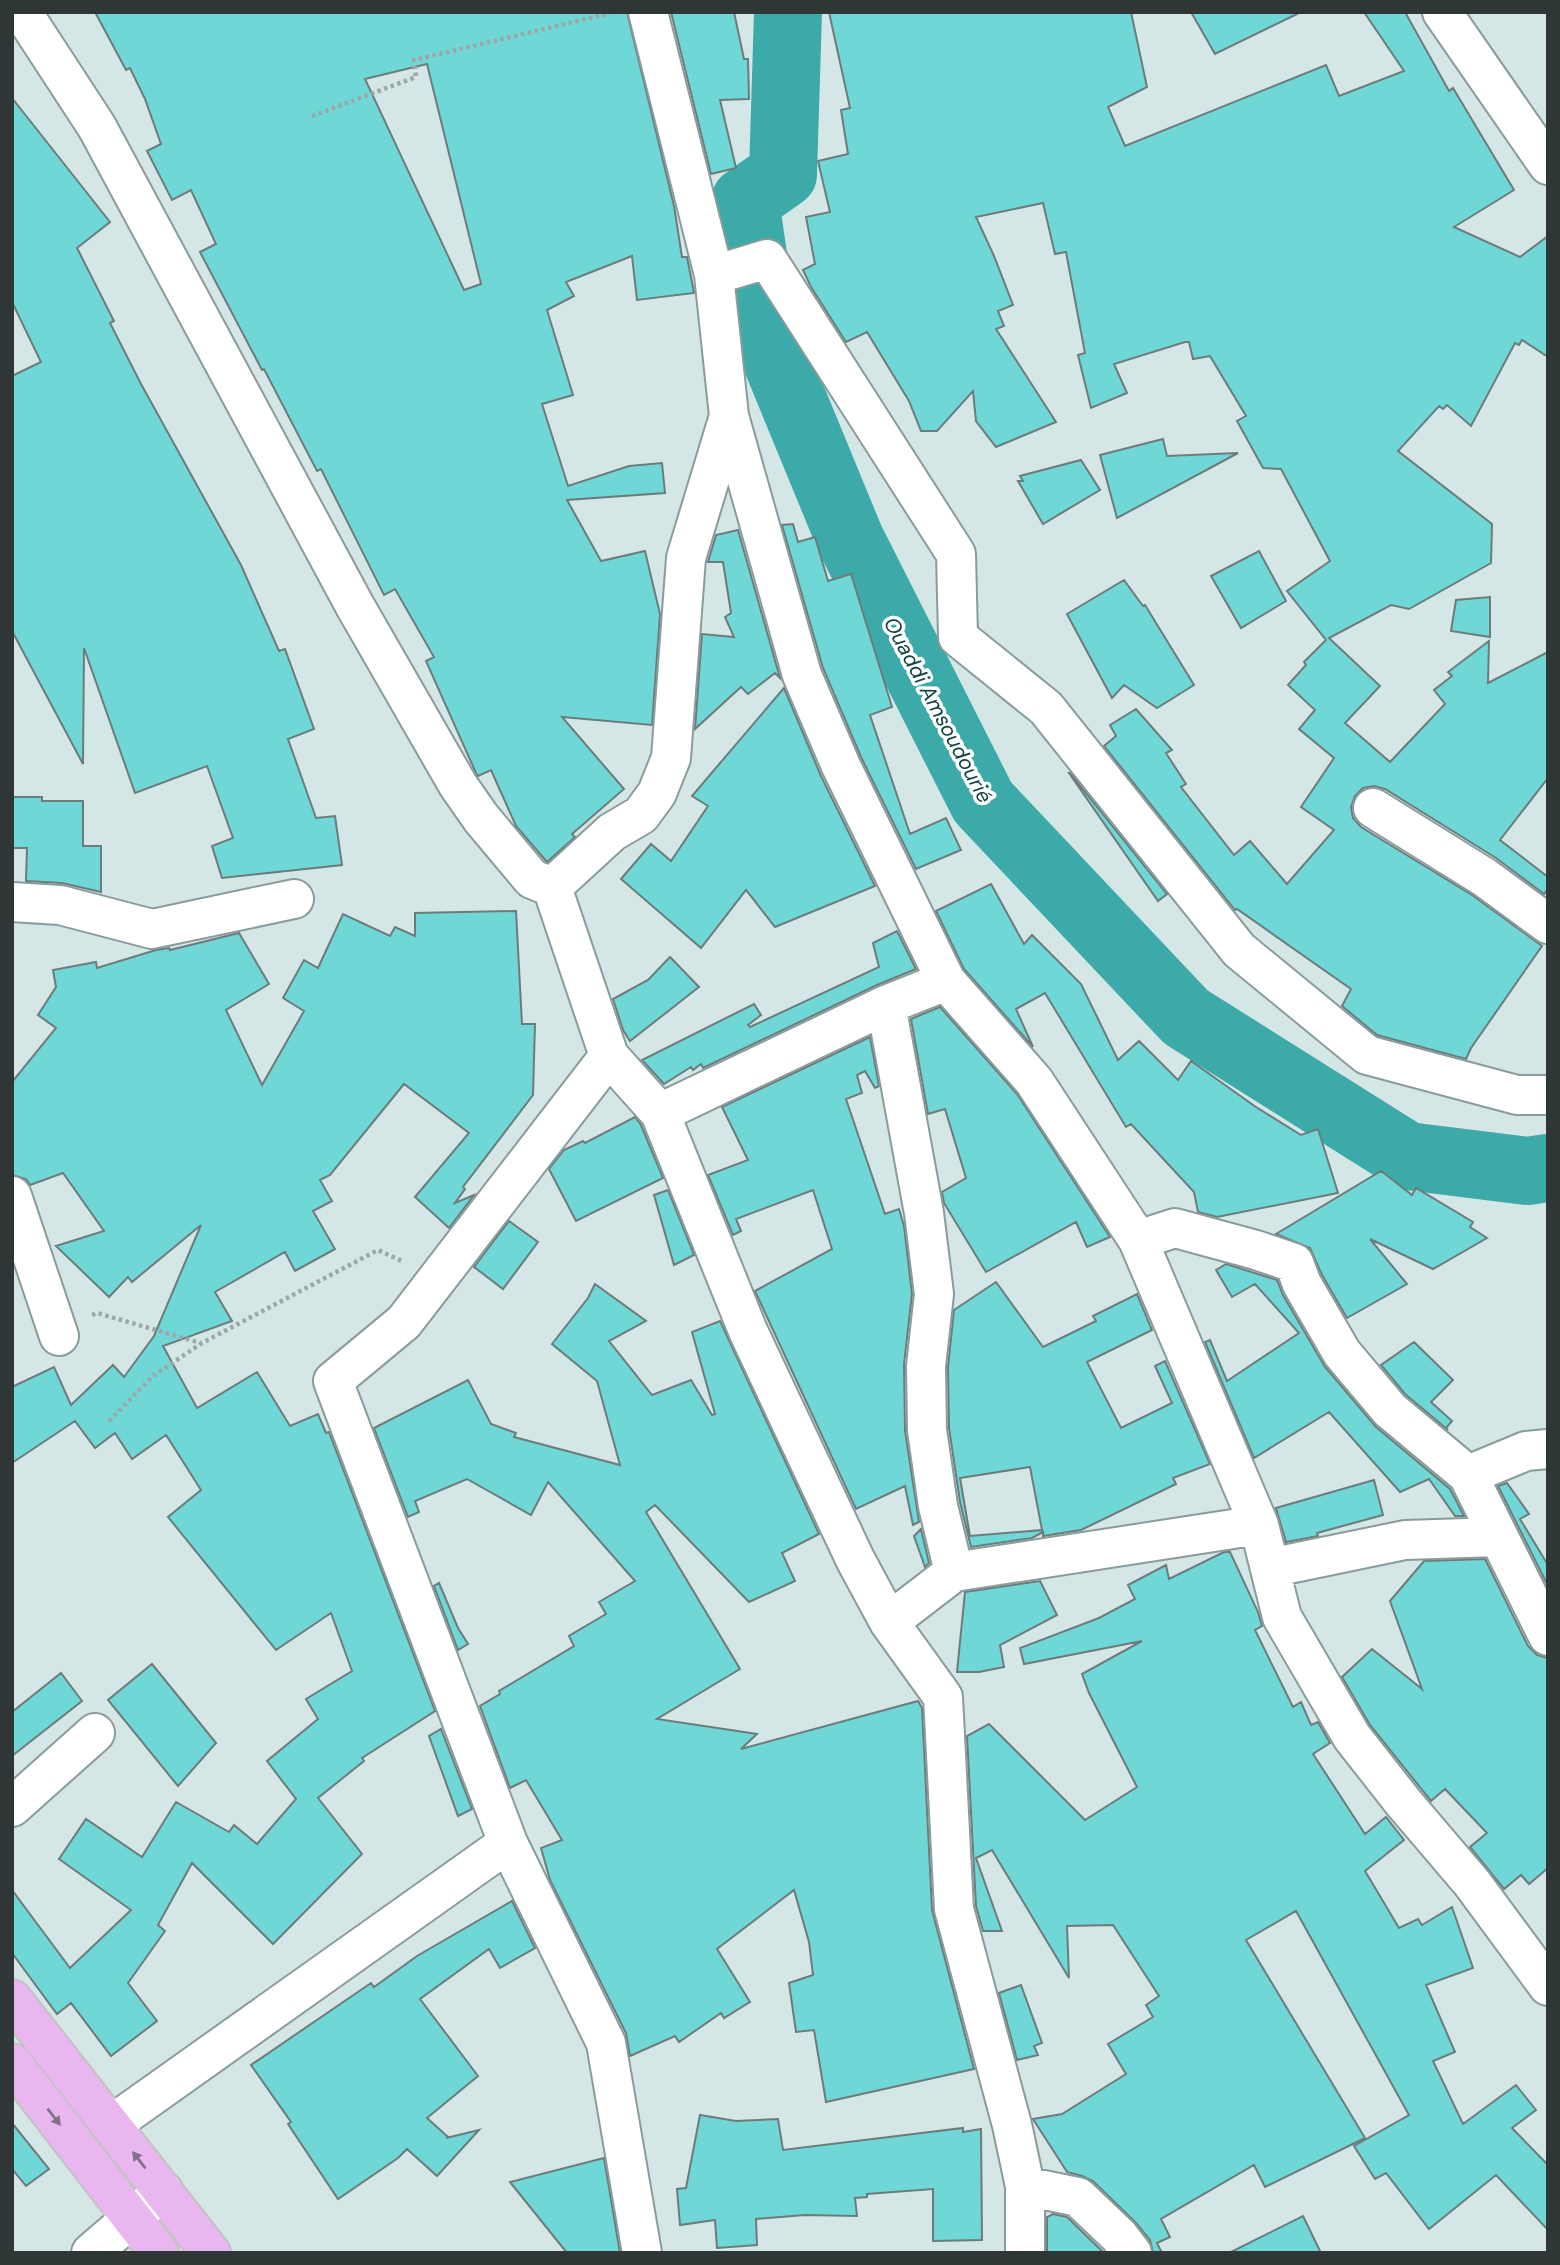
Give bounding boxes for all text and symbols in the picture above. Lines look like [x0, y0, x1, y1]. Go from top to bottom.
water label: Ouaddi Amsoudourié [877, 612, 999, 808]
one-way arrow [47, 2108, 62, 2126]
one-way arrow [131, 2152, 146, 2170]

